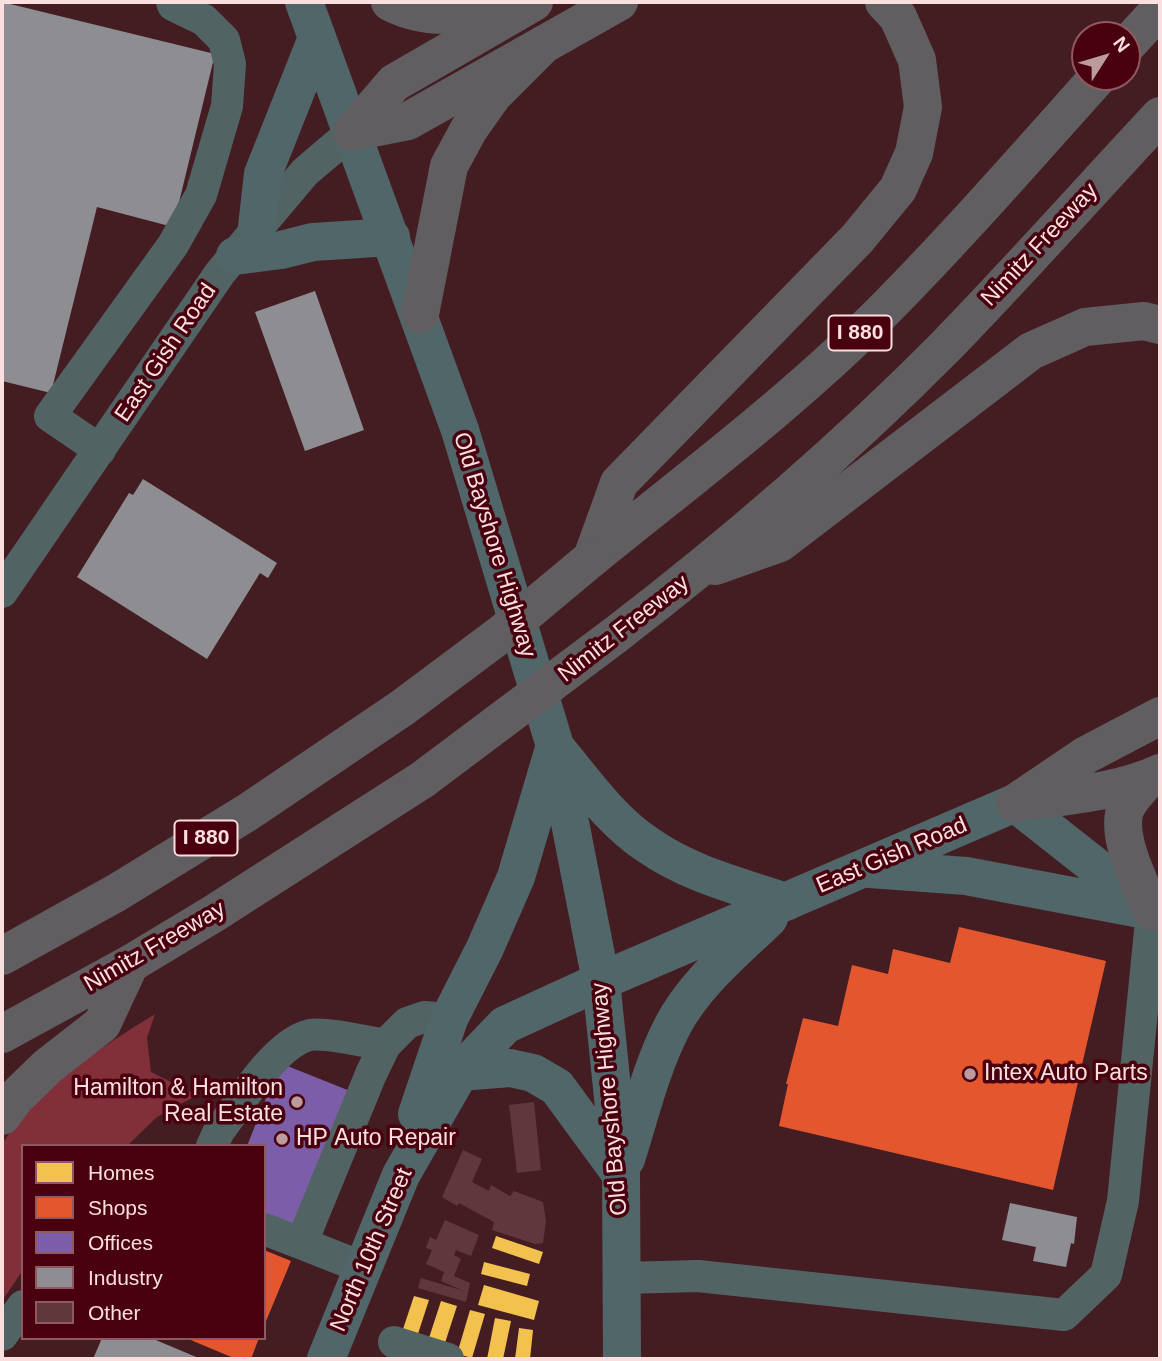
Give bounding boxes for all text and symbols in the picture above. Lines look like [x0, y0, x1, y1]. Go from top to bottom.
north arrow [1071, 21, 1141, 91]
text: N [1109, 32, 1134, 56]
street label: Nimitz Freeway [976, 178, 1104, 312]
street label: East Gish Road [110, 279, 222, 427]
road number: I 880 [828, 316, 892, 350]
street label: Old Bayshore Highway [447, 429, 541, 661]
street label: Nimitz Freeway [553, 569, 695, 689]
street label: East Gish Road [812, 812, 972, 900]
road number: I 880 [174, 820, 238, 856]
street label: Nimitz Freeway [79, 895, 231, 999]
street label: Old Bayshore Highway [586, 981, 634, 1217]
place label: Intex Auto Parts [984, 1060, 1148, 1088]
marker: Intex Auto Parts [962, 1066, 978, 1082]
place label: Hamilton & Hamilton Real Estate [73, 1075, 283, 1129]
marker: Hamilton & Hamilton Real Estate [289, 1094, 305, 1110]
place label: HP Auto Repair [296, 1125, 456, 1153]
marker: HP Auto Repair [274, 1131, 290, 1147]
legend [21, 1144, 266, 1340]
text: Homes [88, 1161, 155, 1184]
street label: North 10th Street [325, 1164, 419, 1336]
text: Shops [88, 1196, 148, 1219]
text: Offices [88, 1231, 153, 1254]
text: Industry [88, 1266, 163, 1289]
text: Other [88, 1301, 141, 1324]

